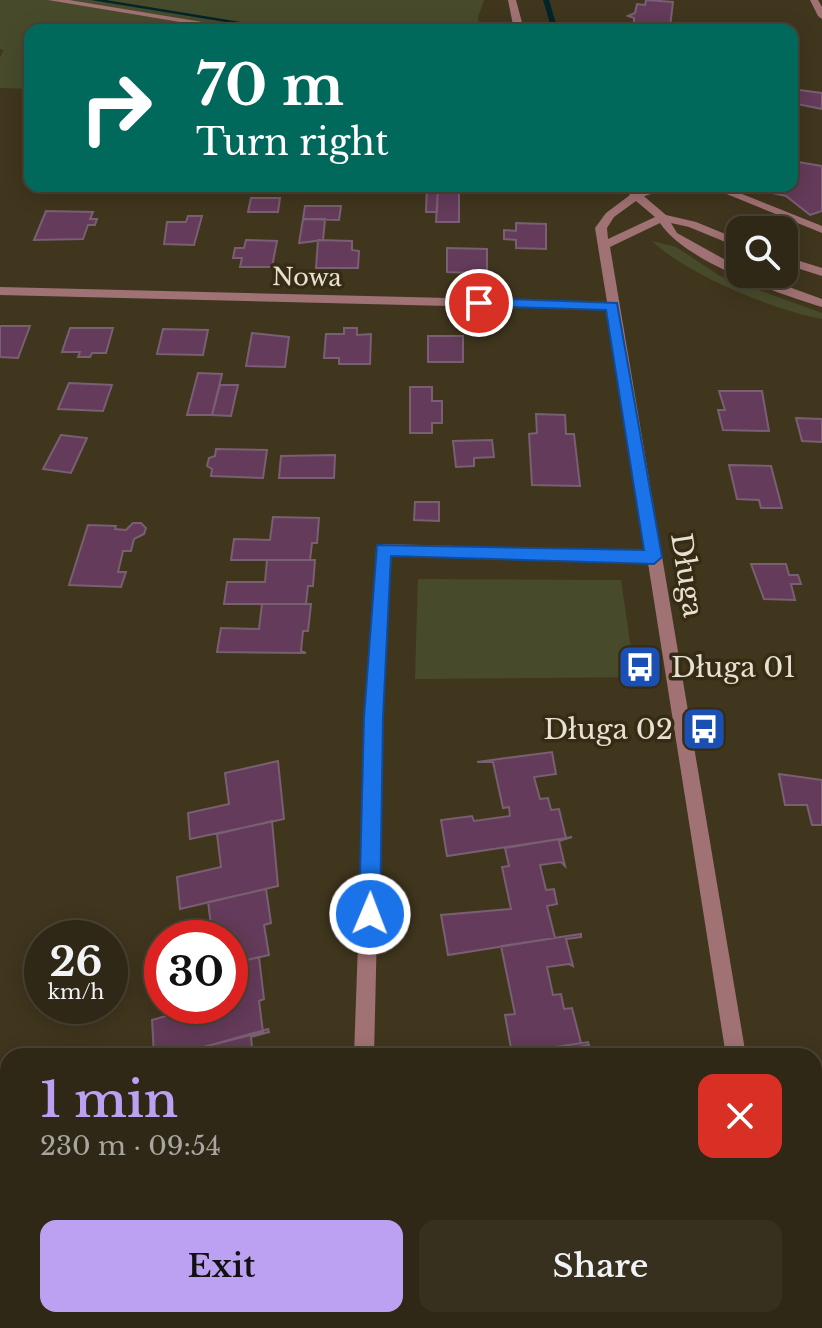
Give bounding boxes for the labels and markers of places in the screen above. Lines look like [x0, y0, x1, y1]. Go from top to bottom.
pin [445, 269, 513, 337]
bus stop icon: Długa 01 [616, 643, 664, 691]
place label: Długa 01 [671, 650, 796, 685]
bus stop icon: Długa 02 [680, 705, 728, 753]
place label: Długa 02 [543, 712, 673, 747]

